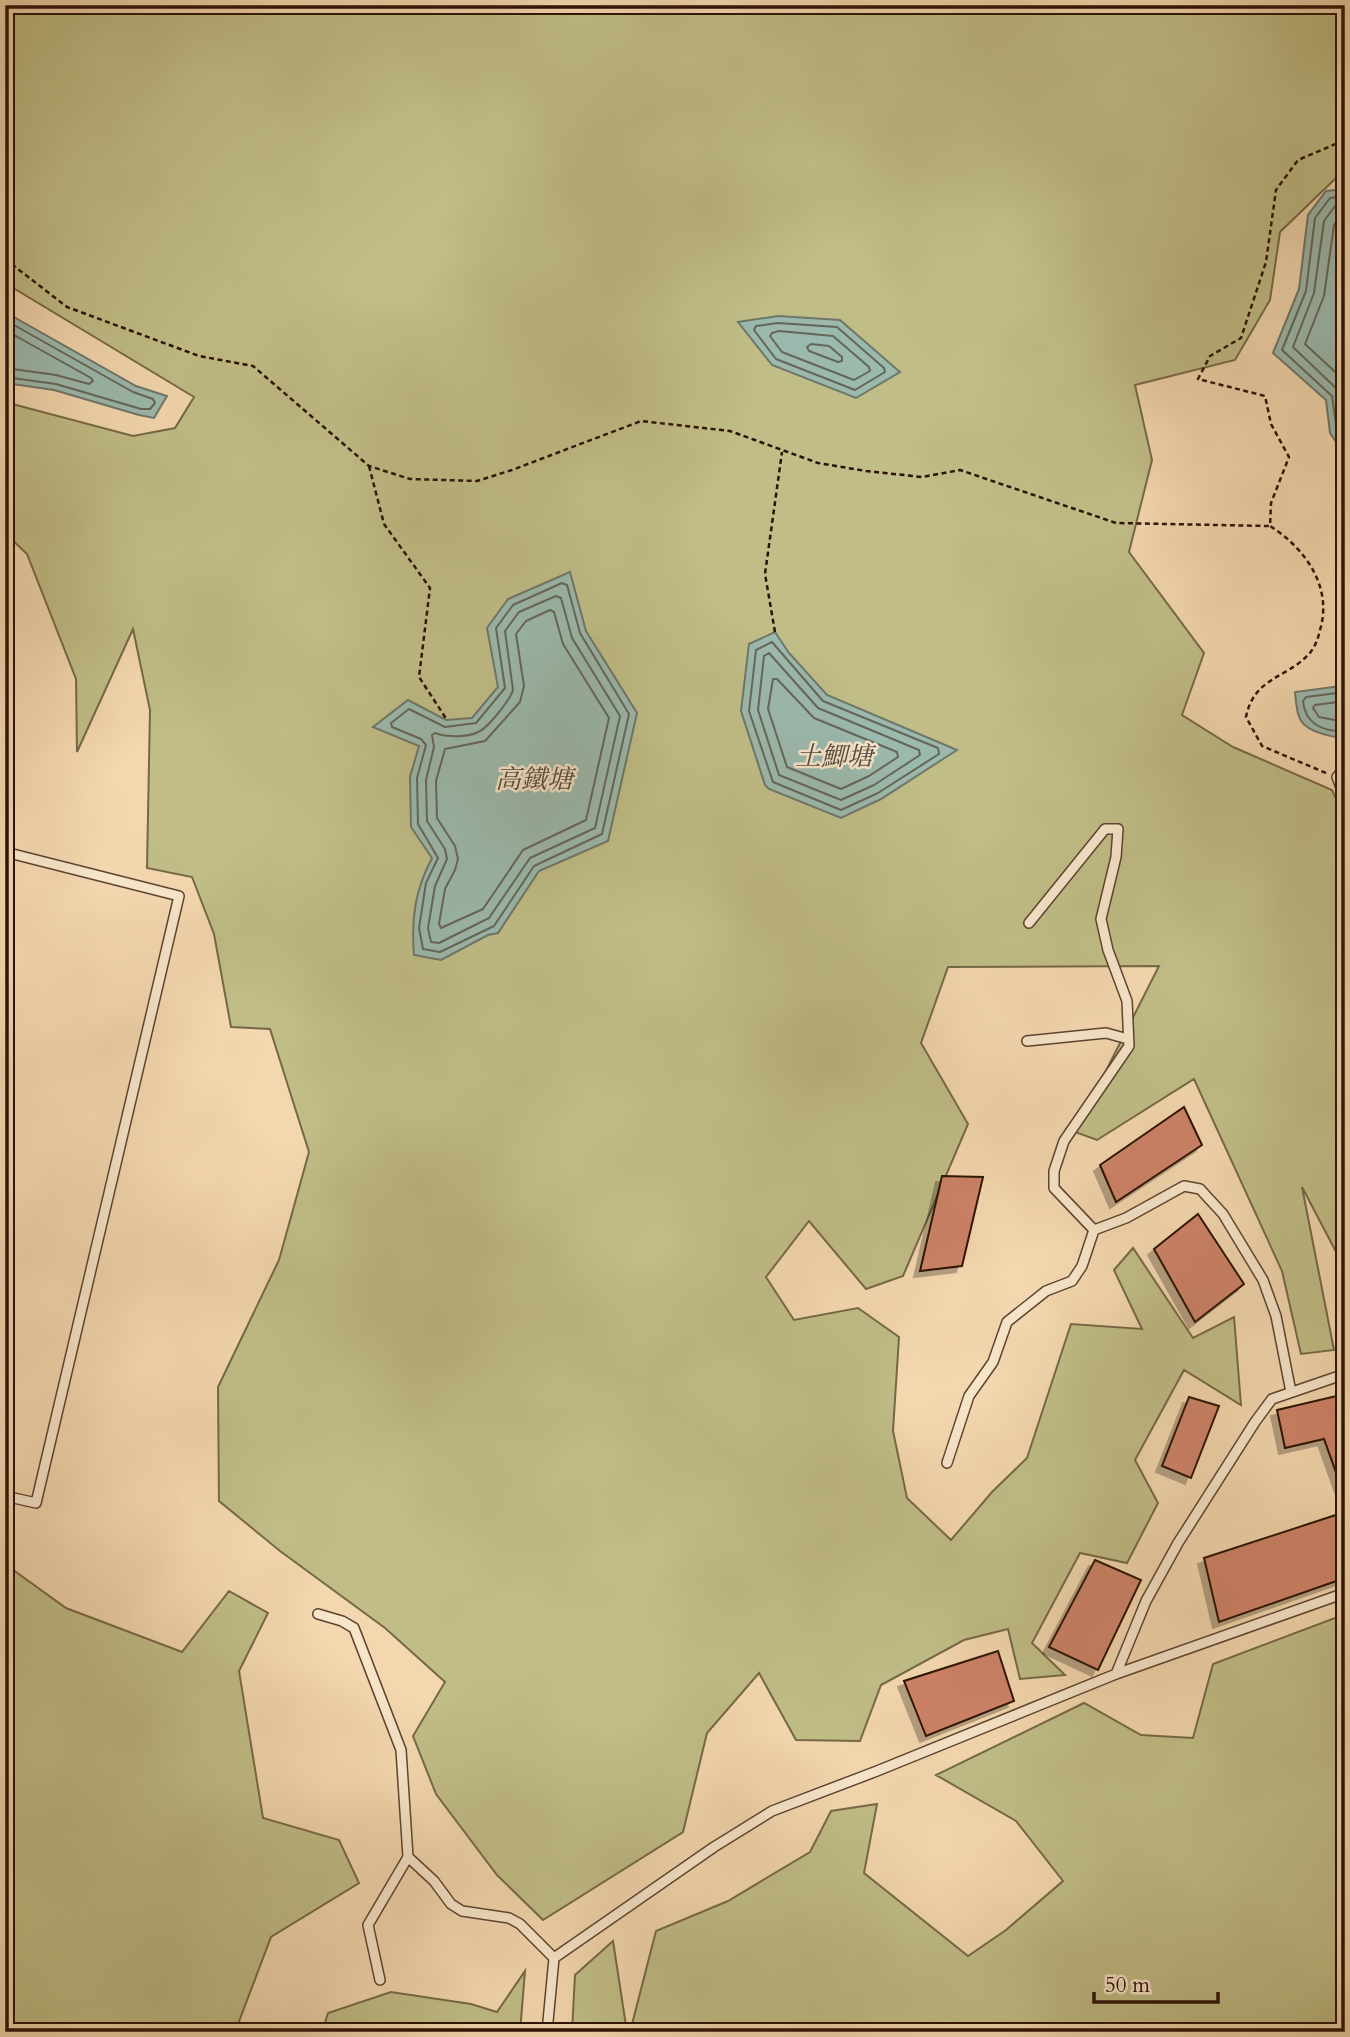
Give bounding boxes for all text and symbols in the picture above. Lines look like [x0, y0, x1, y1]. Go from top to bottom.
water label: 土鯽塘 [795, 739, 877, 774]
water label: 高鐵塘 [495, 762, 577, 797]
scale bar [1094, 1960, 1219, 2004]
text: 50 m [1105, 1971, 1150, 2000]

